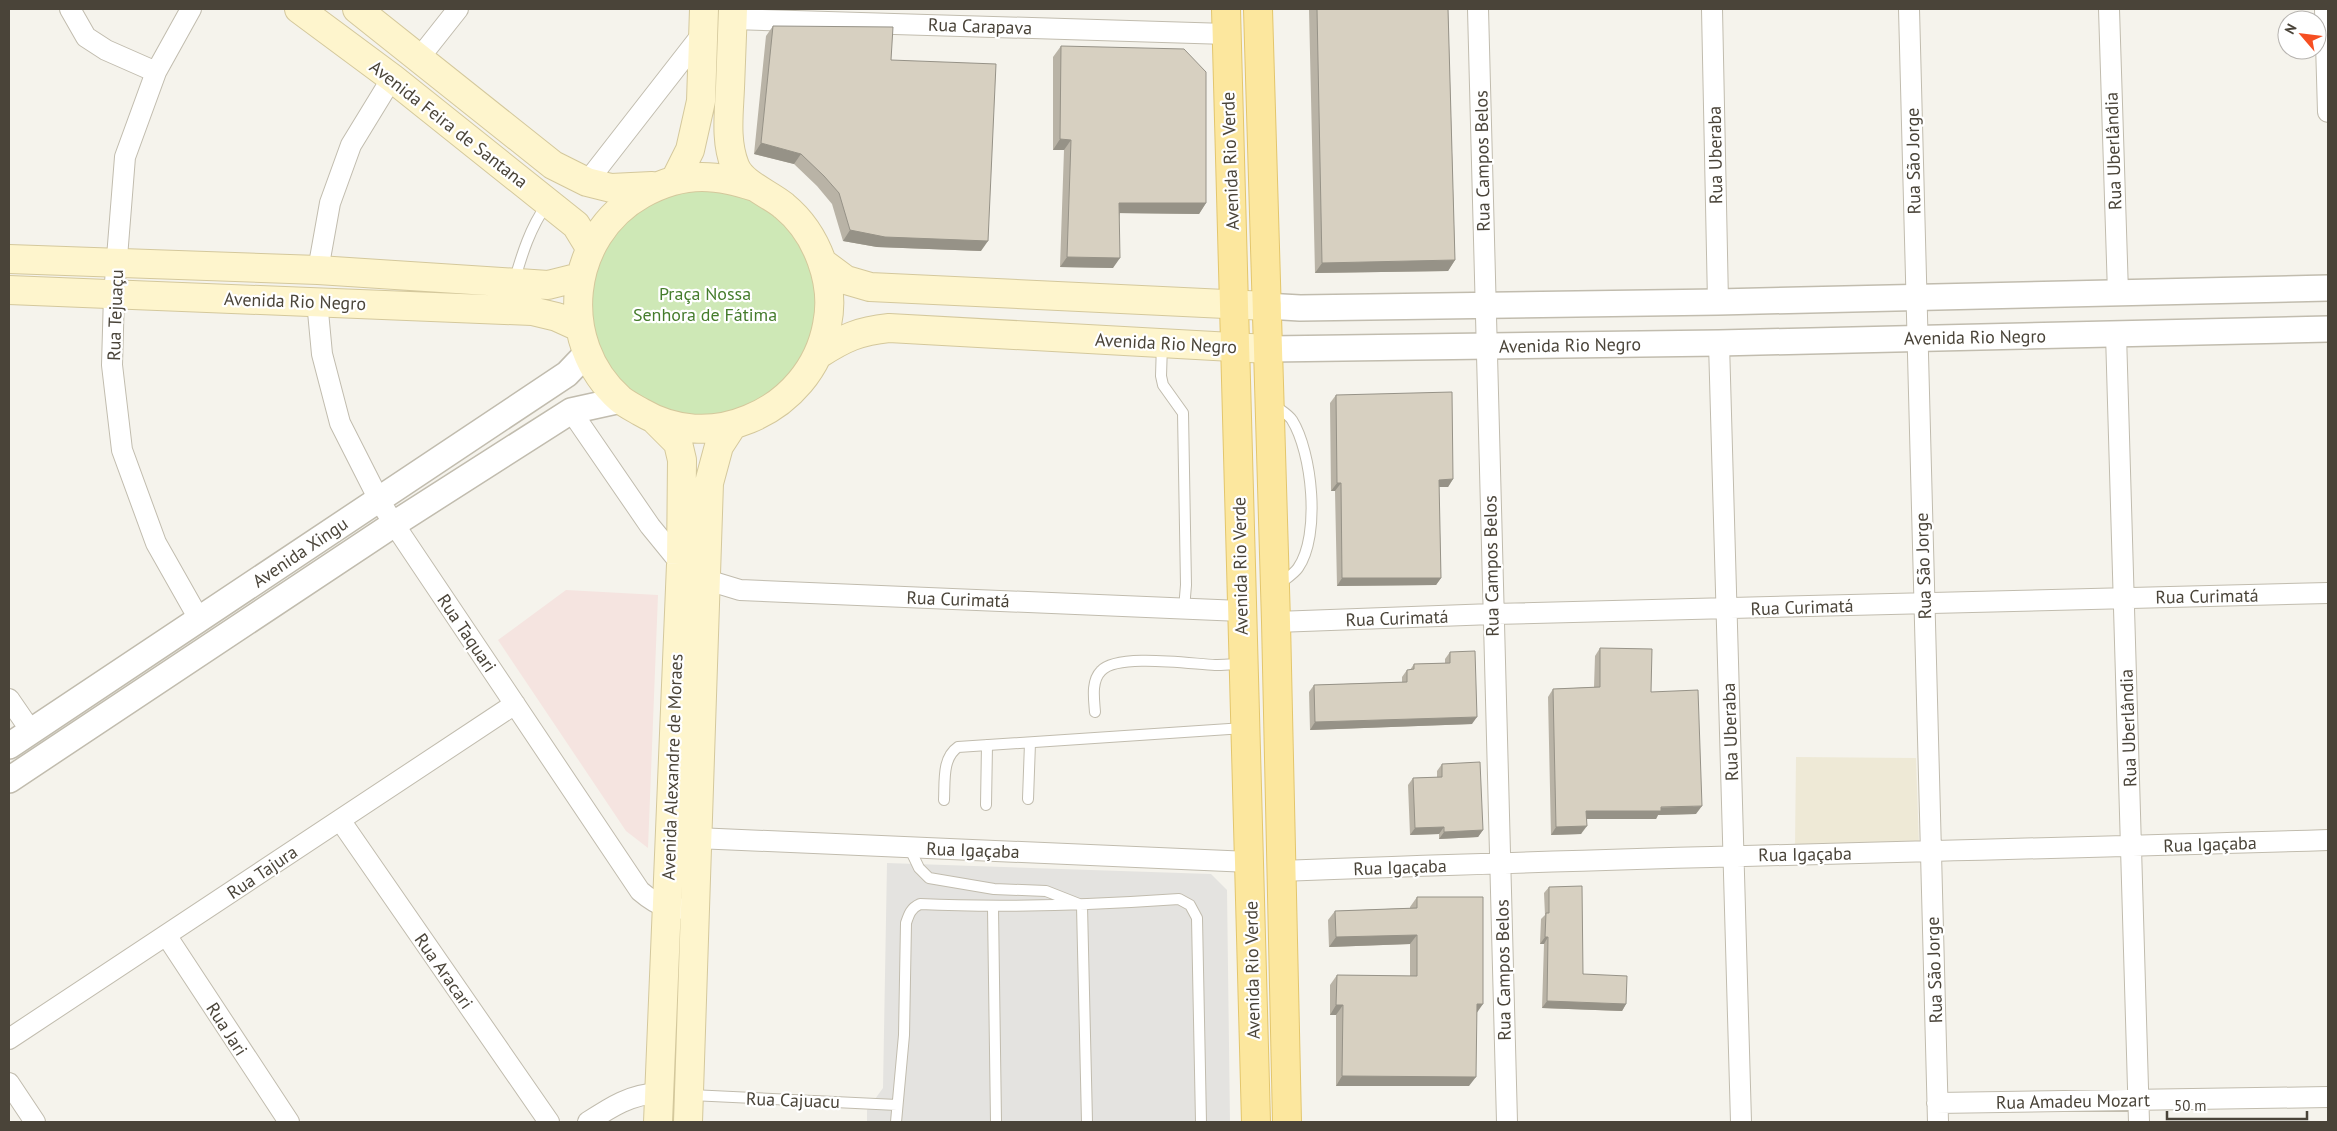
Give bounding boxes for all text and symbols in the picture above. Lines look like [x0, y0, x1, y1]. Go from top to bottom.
north arrow [2277, 10, 2327, 60]
street label: Rua Carapava [928, 13, 1032, 39]
text: N [2280, 21, 2301, 37]
street label: Avenida Feira de Santana [365, 55, 533, 193]
street label: Rua Campos Belos [1469, 90, 1495, 232]
street label: Avenida Rio Verde [1216, 91, 1244, 231]
street label: Rua Uberlândia [2099, 92, 2127, 210]
street label: Rua Uberaba [1703, 106, 1727, 204]
street label: Rua São Jorge [1901, 107, 1925, 215]
street label: Rua Tejuaçu [102, 269, 128, 361]
park label: Praça Nossa Senhora de Fátima [633, 282, 777, 326]
street label: Avenida Rio Negro [224, 287, 366, 315]
street label: Avenida Rio Negro [1904, 324, 2046, 350]
street label: Avenida Rio Negro [1094, 328, 1238, 358]
street label: Avenida Rio Negro [1499, 332, 1641, 358]
street label: Rua Campos Belos [1478, 495, 1504, 637]
street label: Avenida Rio Verde [1227, 497, 1253, 635]
street label: Avenida Xingu [248, 512, 352, 592]
street label: Rua São Jorge [1910, 512, 1936, 620]
street label: Rua Curimatá [2155, 584, 2259, 608]
street label: Rua Curimatá [906, 586, 1010, 612]
street label: Rua Taquari [432, 589, 502, 677]
street label: Rua Curimatá [1750, 594, 1854, 620]
street label: Rua Curimatá [1345, 605, 1449, 631]
street label: Avenida Alexandre de Moraes [657, 653, 687, 881]
street label: Rua Uberlândia [2114, 669, 2142, 787]
street label: Rua Uberaba [1717, 682, 1743, 782]
street label: Rua Igaçaba [2163, 831, 2257, 857]
street label: Rua Igaçaba [926, 837, 1020, 863]
street label: Rua Tajura [222, 840, 302, 904]
street label: Rua Igaçaba [1758, 842, 1852, 866]
street label: Rua Igaçaba [1353, 854, 1447, 880]
street label: Rua Campos Belos [1490, 899, 1516, 1041]
street label: Avenida Rio Verde [1239, 901, 1265, 1039]
street label: Rua São Jorge [1921, 916, 1947, 1024]
street label: Rua Aracari [410, 929, 478, 1013]
street label: Rua Jari [201, 998, 253, 1060]
street label: Rua Cajuacu [746, 1087, 840, 1113]
street label: Rua Amadeu Mozart [1996, 1088, 2150, 1114]
scale bar [2167, 1088, 2307, 1120]
text: 50 m [2174, 1096, 2207, 1115]

